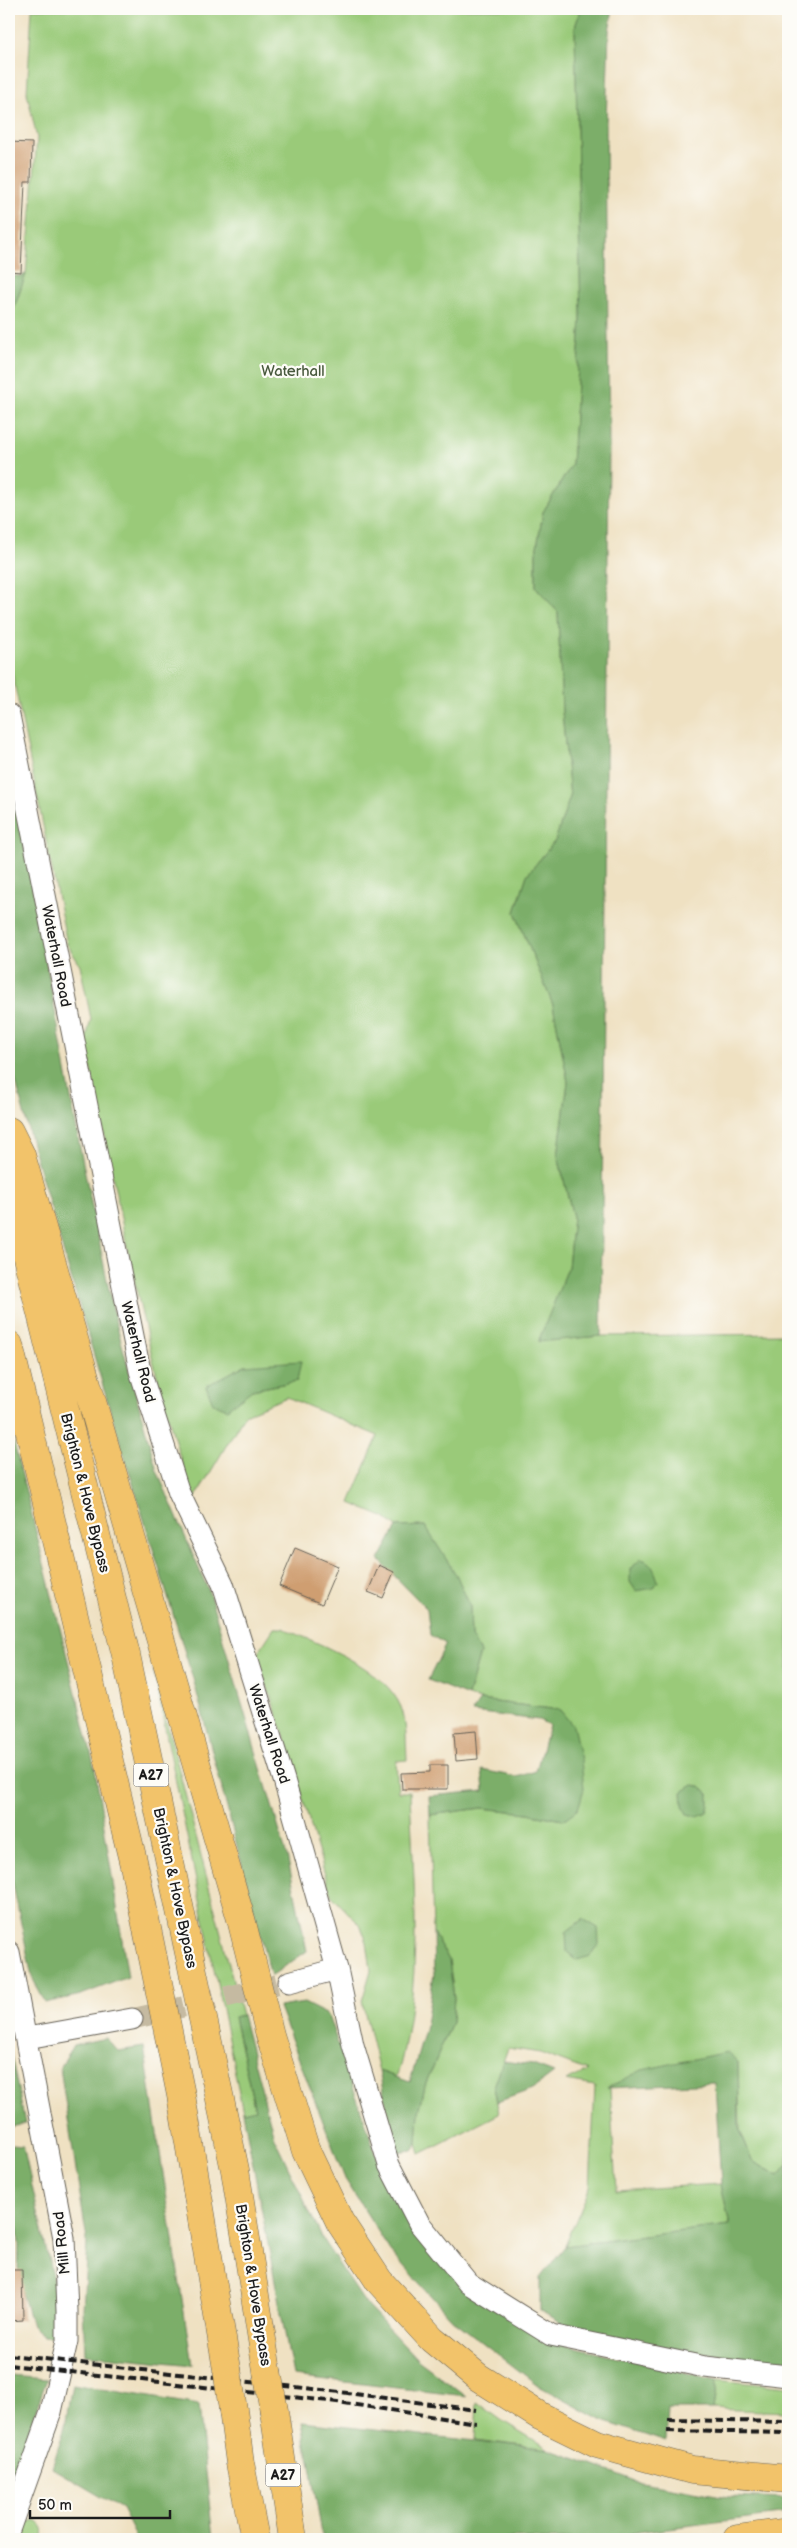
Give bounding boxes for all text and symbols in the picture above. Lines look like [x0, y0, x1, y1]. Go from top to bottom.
park label: Waterhall [261, 362, 325, 381]
street label: Waterhall Road [37, 903, 75, 1009]
street label: Waterhall Road [116, 1299, 160, 1405]
street label: Brighton & Hove Bypass [56, 1411, 114, 1575]
street label: Waterhall Road [244, 1682, 294, 1786]
road number: A27 [134, 1764, 168, 1786]
street label: Brighton & Hove Bypass [149, 1806, 201, 1971]
street label: Brighton & Hove Bypass [231, 2203, 275, 2368]
street label: Mill Road [49, 2210, 75, 2276]
road number: A27 [266, 2464, 300, 2486]
scale bar [30, 2488, 170, 2520]
text: 50 m [38, 2496, 72, 2515]

